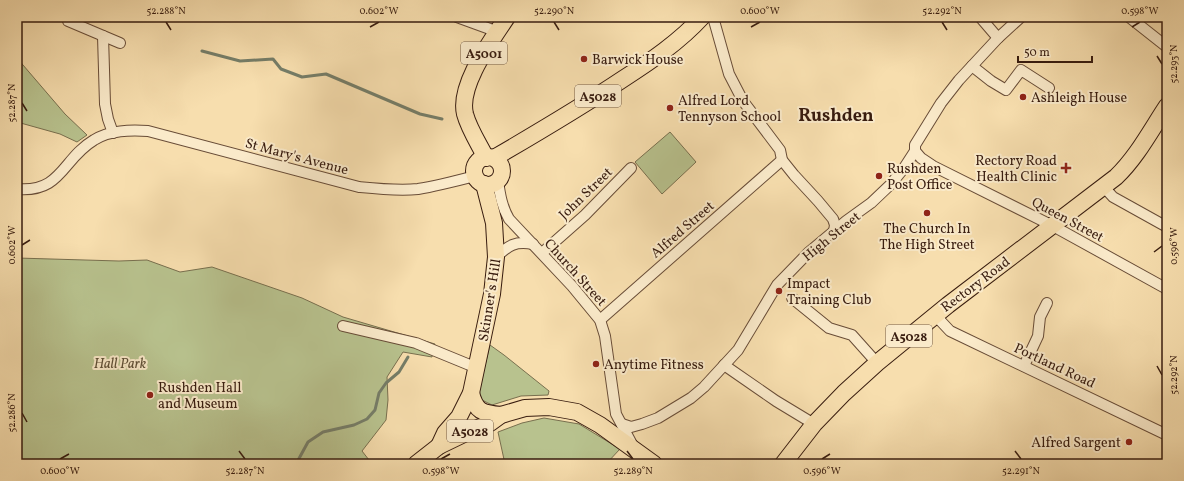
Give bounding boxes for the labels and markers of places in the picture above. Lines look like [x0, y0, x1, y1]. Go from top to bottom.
place label: Barwick House [592, 51, 684, 70]
marker: Barwick House [579, 54, 589, 64]
place label: Ashleigh House [1031, 89, 1127, 108]
place label: Alfred Lord Tennyson School [678, 92, 781, 127]
marker: Ashleigh House [1018, 92, 1028, 102]
marker: Alfred Lord Tennyson School [665, 103, 675, 113]
place label: Rectory Road Health Clinic [975, 152, 1057, 187]
place label: Rushden Post Office [887, 160, 953, 195]
marker: Rectory Road Health Clinic [1060, 162, 1072, 174]
marker: Rushden Post Office [874, 171, 884, 181]
marker: The Church In The High Street [922, 208, 932, 218]
place label: The Church In The High Street [879, 220, 975, 255]
place label: Impact Training Club [787, 275, 872, 310]
marker: Impact Training Club [774, 286, 784, 296]
place label: Anytime Fitness [604, 356, 704, 375]
marker: Anytime Fitness [591, 359, 601, 369]
place label: Rushden Hall and Museum [158, 379, 241, 414]
marker: Rushden Hall and Museum [145, 390, 155, 400]
place label: Alfred Sargent [1031, 434, 1121, 453]
marker: Alfred Sargent [1124, 437, 1134, 447]

